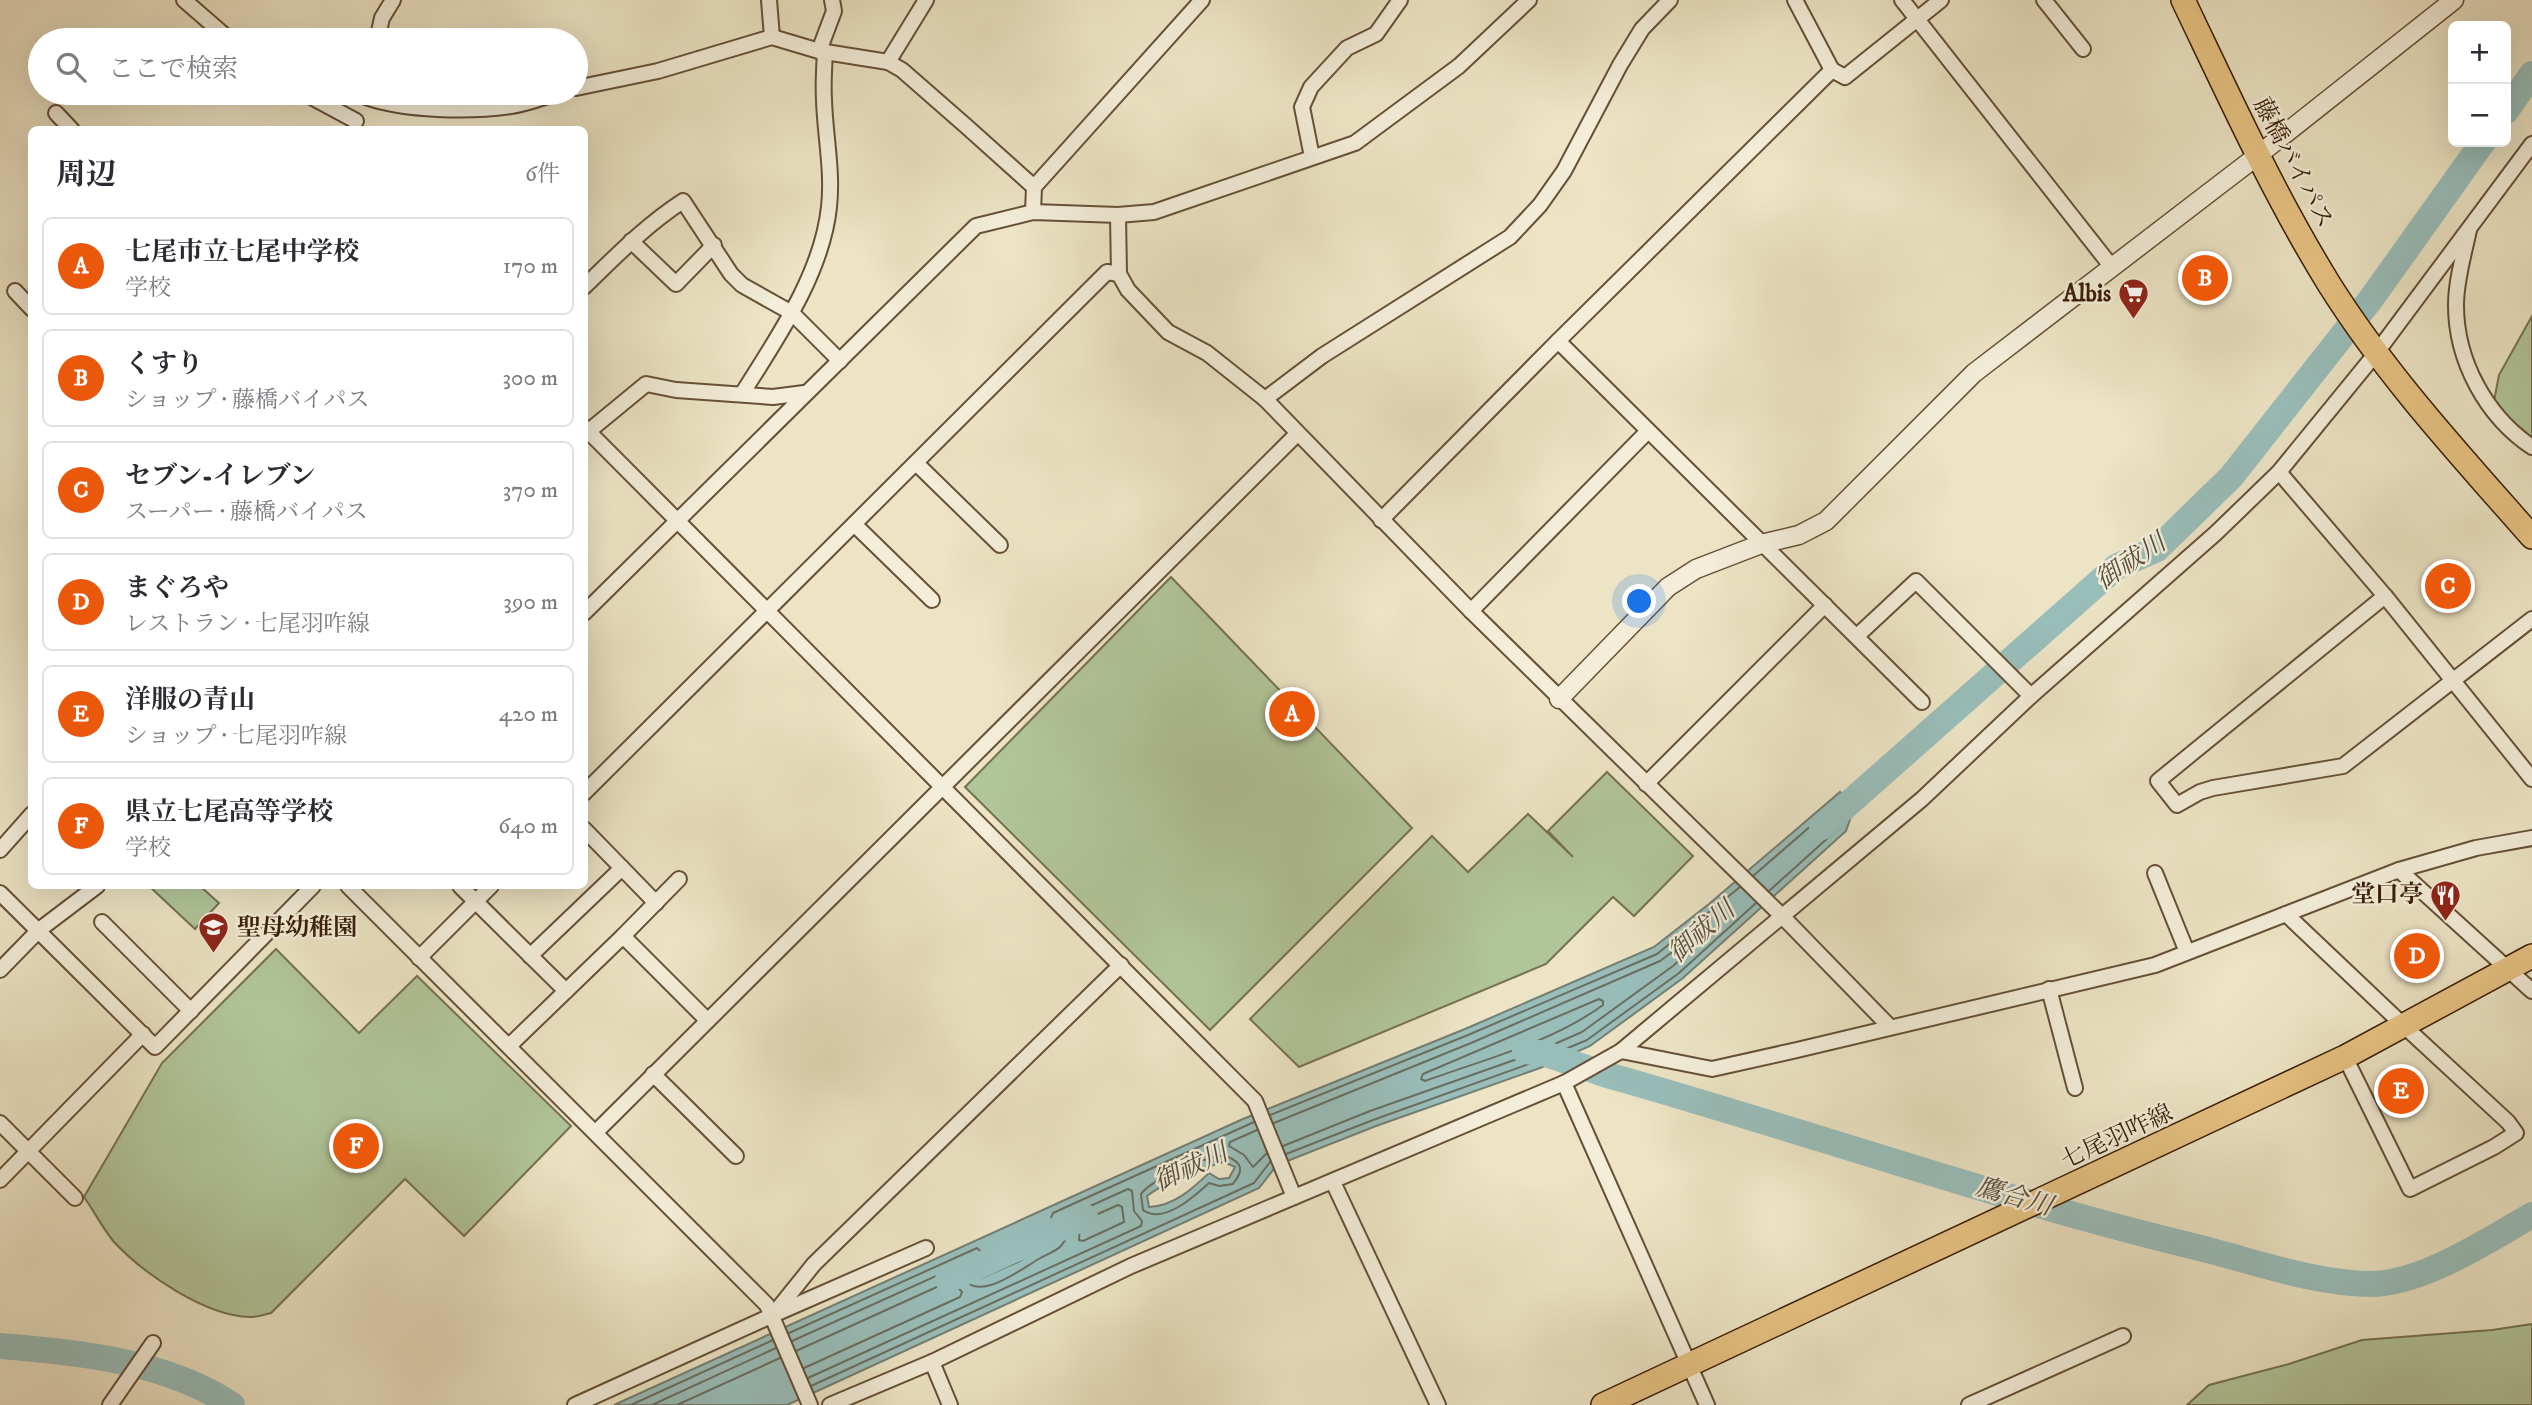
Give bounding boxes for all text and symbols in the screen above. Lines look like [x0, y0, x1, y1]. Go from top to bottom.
map controls [2448, 21, 2511, 147]
button: + [2448, 21, 2511, 84]
search box [28, 28, 588, 105]
icon: search [52, 48, 90, 86]
text: ここで検索 [108, 53, 238, 86]
button: − [2448, 84, 2511, 147]
street label: 藤橋バイパス [2246, 93, 2340, 233]
text: 周辺 [56, 157, 116, 194]
text: 6件 [525, 160, 560, 189]
text: 七尾市立七尾中学校 [125, 236, 359, 269]
text: A [74, 252, 88, 281]
text: 170 m [503, 252, 558, 281]
pin: B [2182, 252, 2228, 304]
text: 学校 [125, 274, 171, 303]
supermarket icon: Albis [2117, 277, 2151, 321]
place label: Albis [2062, 279, 2111, 309]
text: くすり [125, 348, 203, 381]
text: B [74, 364, 88, 393]
text: 300 m [502, 364, 558, 393]
text: ショップ · 藤橋バイパス [125, 386, 369, 415]
text: セブン-イレブン [125, 460, 315, 493]
text: C [73, 476, 89, 505]
text: 370 m [503, 476, 558, 505]
text: スーパー · 藤橋バイパス [125, 498, 368, 527]
water label: 御祓川 [2089, 525, 2175, 597]
pin: C [2425, 560, 2471, 612]
text: まぐろや [125, 572, 229, 605]
your location [1622, 584, 1656, 618]
text: D [72, 588, 90, 617]
text: 390 m [503, 588, 558, 617]
text: レストラン · 七尾羽咋線 [125, 610, 370, 639]
text: 洋服の青山 [125, 684, 255, 717]
pin: A [1269, 688, 1315, 740]
text: E [73, 700, 89, 729]
text: 420 m [499, 700, 558, 729]
text: ショップ · 七尾羽咋線 [125, 722, 347, 751]
text: 県立七尾高等学校 [125, 796, 333, 829]
text: F [74, 812, 88, 841]
text: 640 m [498, 812, 558, 841]
text: 学校 [125, 834, 171, 863]
restaurant icon: 堂口亭 [2429, 878, 2463, 922]
place label: 堂口亭 [2351, 880, 2423, 910]
water label: 御祓川 [1662, 892, 1745, 970]
school or university icon: 聖母幼稚園 [197, 911, 231, 955]
place label: 聖母幼稚園 [237, 913, 357, 943]
pin: D [2394, 930, 2440, 982]
pin: E [2378, 1065, 2424, 1117]
street label: 七尾羽咋線 [2056, 1098, 2178, 1176]
pin: F [333, 1120, 379, 1172]
water label: 御祓川 [1149, 1135, 1236, 1199]
water label: 鷹合川 [1972, 1170, 2059, 1224]

